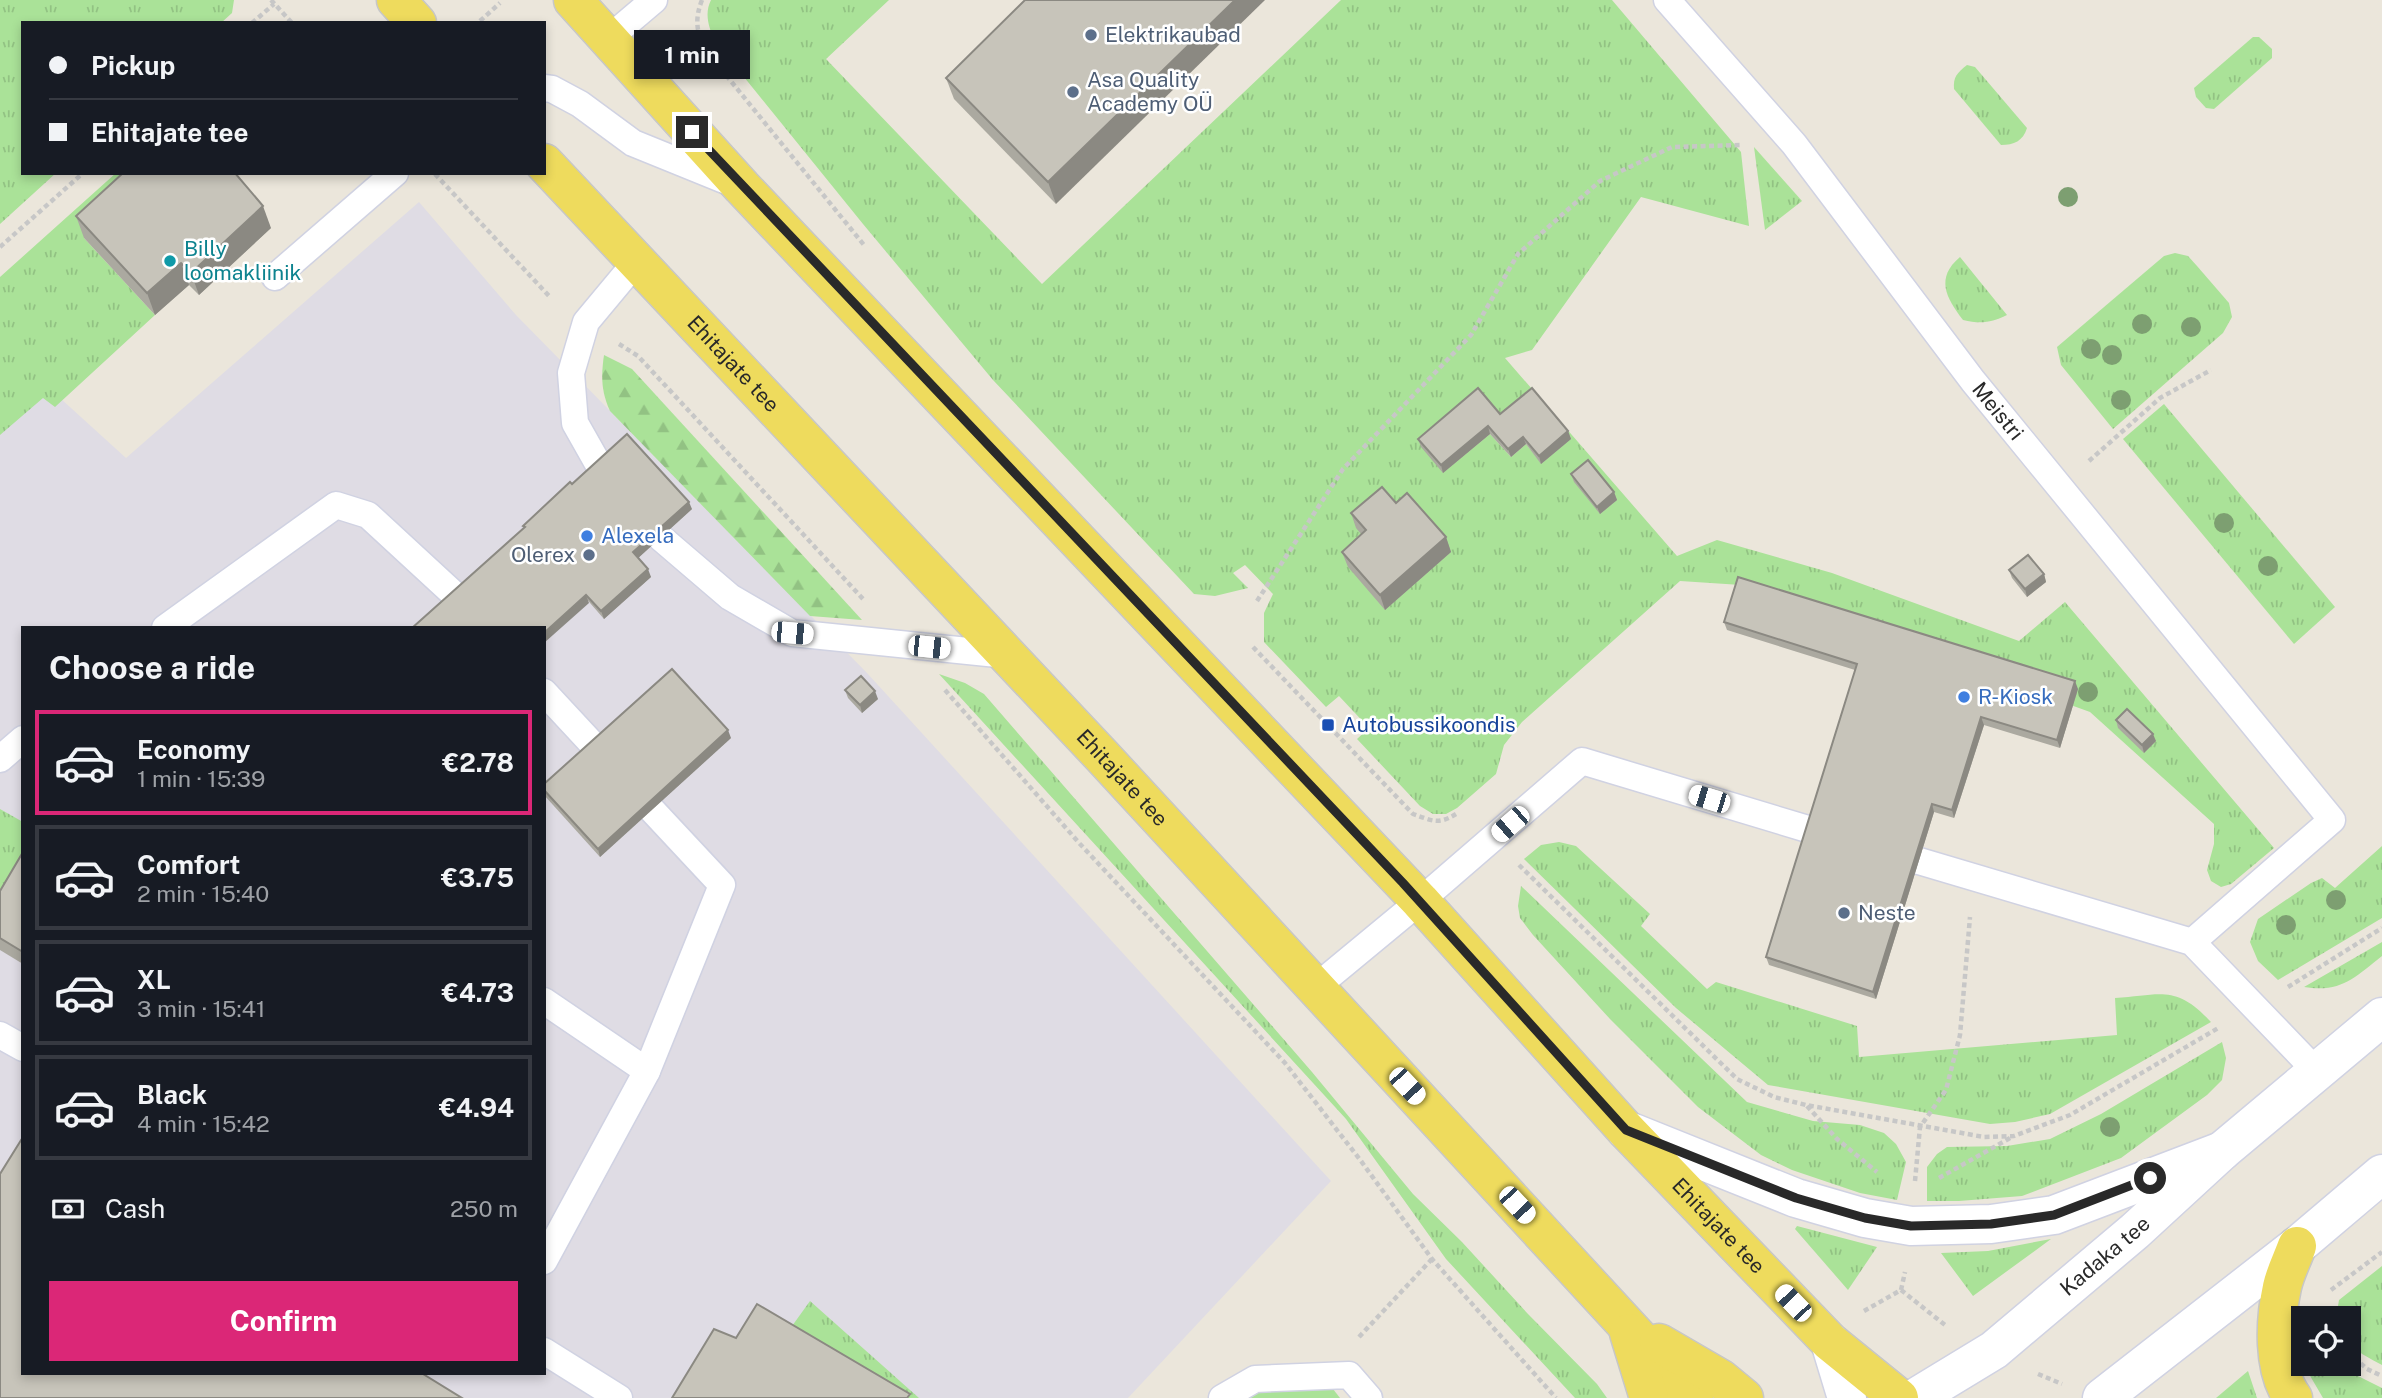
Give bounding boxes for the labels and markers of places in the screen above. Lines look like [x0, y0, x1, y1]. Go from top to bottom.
place label: Elektrikaubad [1105, 22, 1241, 47]
marker: Elektrikaubad [1083, 27, 1099, 43]
place label: Asa Quality Academy OÜ [1087, 67, 1213, 116]
marker: Asa Quality Academy OÜ [1065, 84, 1081, 100]
place label: Billy loomakliinik [184, 236, 301, 285]
marker: Billy loomakliinik [162, 253, 178, 269]
place label: Alexela [601, 523, 674, 548]
marker: Alexela [579, 528, 595, 544]
place label: Olerex [511, 542, 575, 567]
marker: Olerex [581, 547, 597, 563]
place label: R-Kiosk [1978, 684, 2053, 709]
marker: R-Kiosk [1956, 689, 1972, 705]
place label: Autobussikoondis [1342, 712, 1516, 737]
marker: Autobussikoondis [1320, 717, 1336, 733]
place label: Neste [1858, 900, 1916, 925]
marker: Neste [1836, 905, 1852, 921]

